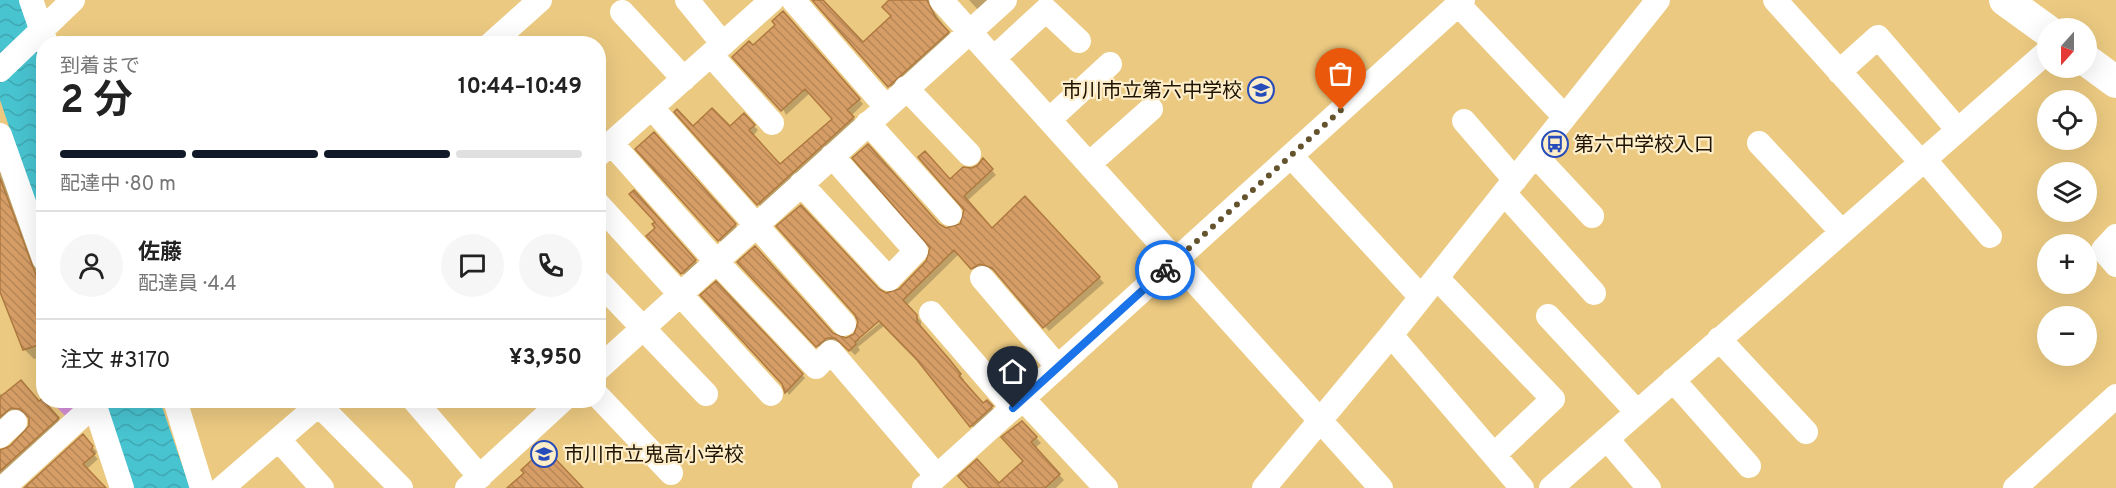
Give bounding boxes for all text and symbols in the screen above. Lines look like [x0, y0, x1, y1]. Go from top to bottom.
north arrow [2037, 18, 2097, 78]
map controls [2037, 18, 2097, 366]
pin [1315, 48, 1366, 110]
text: 到着まで [60, 54, 140, 80]
icon: bag [1324, 57, 1357, 90]
text: 10:44–10:49 [458, 74, 582, 101]
school or university icon: 市川市立第六中学校 [1246, 75, 1276, 105]
text: 2 分 [60, 78, 133, 127]
place label: 市川市立第六中学校 [1062, 79, 1242, 105]
button: locate [2037, 90, 2097, 150]
bus stop icon: 第六中学校入口 [1540, 129, 1570, 159]
place label: 第六中学校入口 [1574, 133, 1714, 159]
button: layers [2037, 162, 2097, 222]
text: 配達中 · 80 m [60, 172, 176, 198]
button: person [60, 234, 123, 297]
button: chat [441, 234, 504, 297]
button: phone [519, 234, 582, 297]
button: + [2037, 234, 2097, 294]
text: 佐藤 [138, 240, 182, 267]
courier [1135, 240, 1195, 300]
icon: bike [1149, 254, 1182, 287]
text: 配達員 · 4.4 [138, 272, 237, 298]
button: − [2037, 306, 2097, 366]
text: ¥3,950 [509, 345, 582, 372]
pin [987, 346, 1038, 408]
text: 注文 #3170 [60, 348, 170, 375]
icon: home [996, 355, 1029, 388]
school or university icon: 市川市立鬼高小学校 [529, 439, 559, 469]
place label: 市川市立鬼高小学校 [564, 443, 744, 469]

